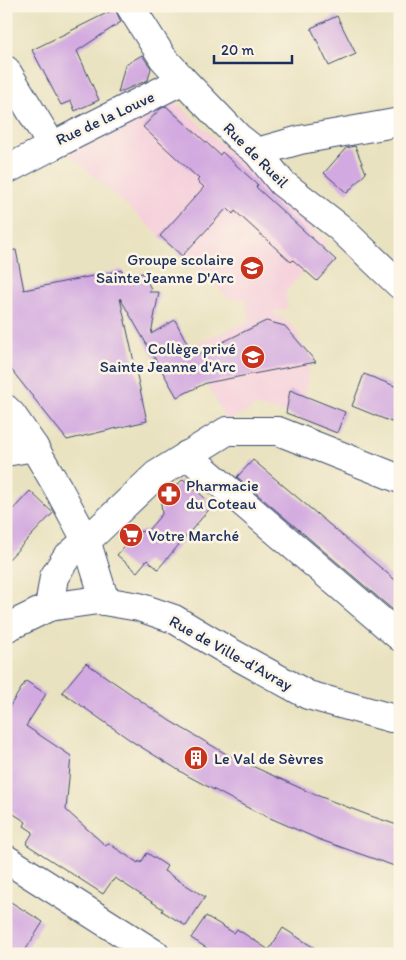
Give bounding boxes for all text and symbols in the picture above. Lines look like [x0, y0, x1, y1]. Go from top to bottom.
scale bar [214, 32, 291, 64]
text: 20 m [221, 41, 255, 59]
street label: Rue de la Louve [53, 87, 157, 149]
street label: Rue de Rueil [219, 118, 293, 192]
place label: Groupe scolaire Sainte Jeanne D'Arc [96, 250, 234, 287]
school or university icon: Groupe scolaire Sainte Jeanne D'Arc [239, 255, 265, 281]
place label: Collège privé Sainte Jeanne d'Arc [100, 339, 236, 376]
school or university icon: Collège privé Sainte Jeanne d'Arc [240, 344, 266, 370]
place label: Pharmacie du Coteau [186, 476, 259, 513]
pharmacy icon: Pharmacie du Coteau [156, 481, 182, 507]
supermarket icon: Votre Marché [118, 522, 144, 548]
place label: Votre Marché [148, 526, 239, 545]
street label: Rue de Ville-d'Avray [166, 611, 296, 695]
building icon: Le Val de Sèvres [183, 745, 209, 771]
place label: Le Val de Sèvres [214, 749, 324, 768]

